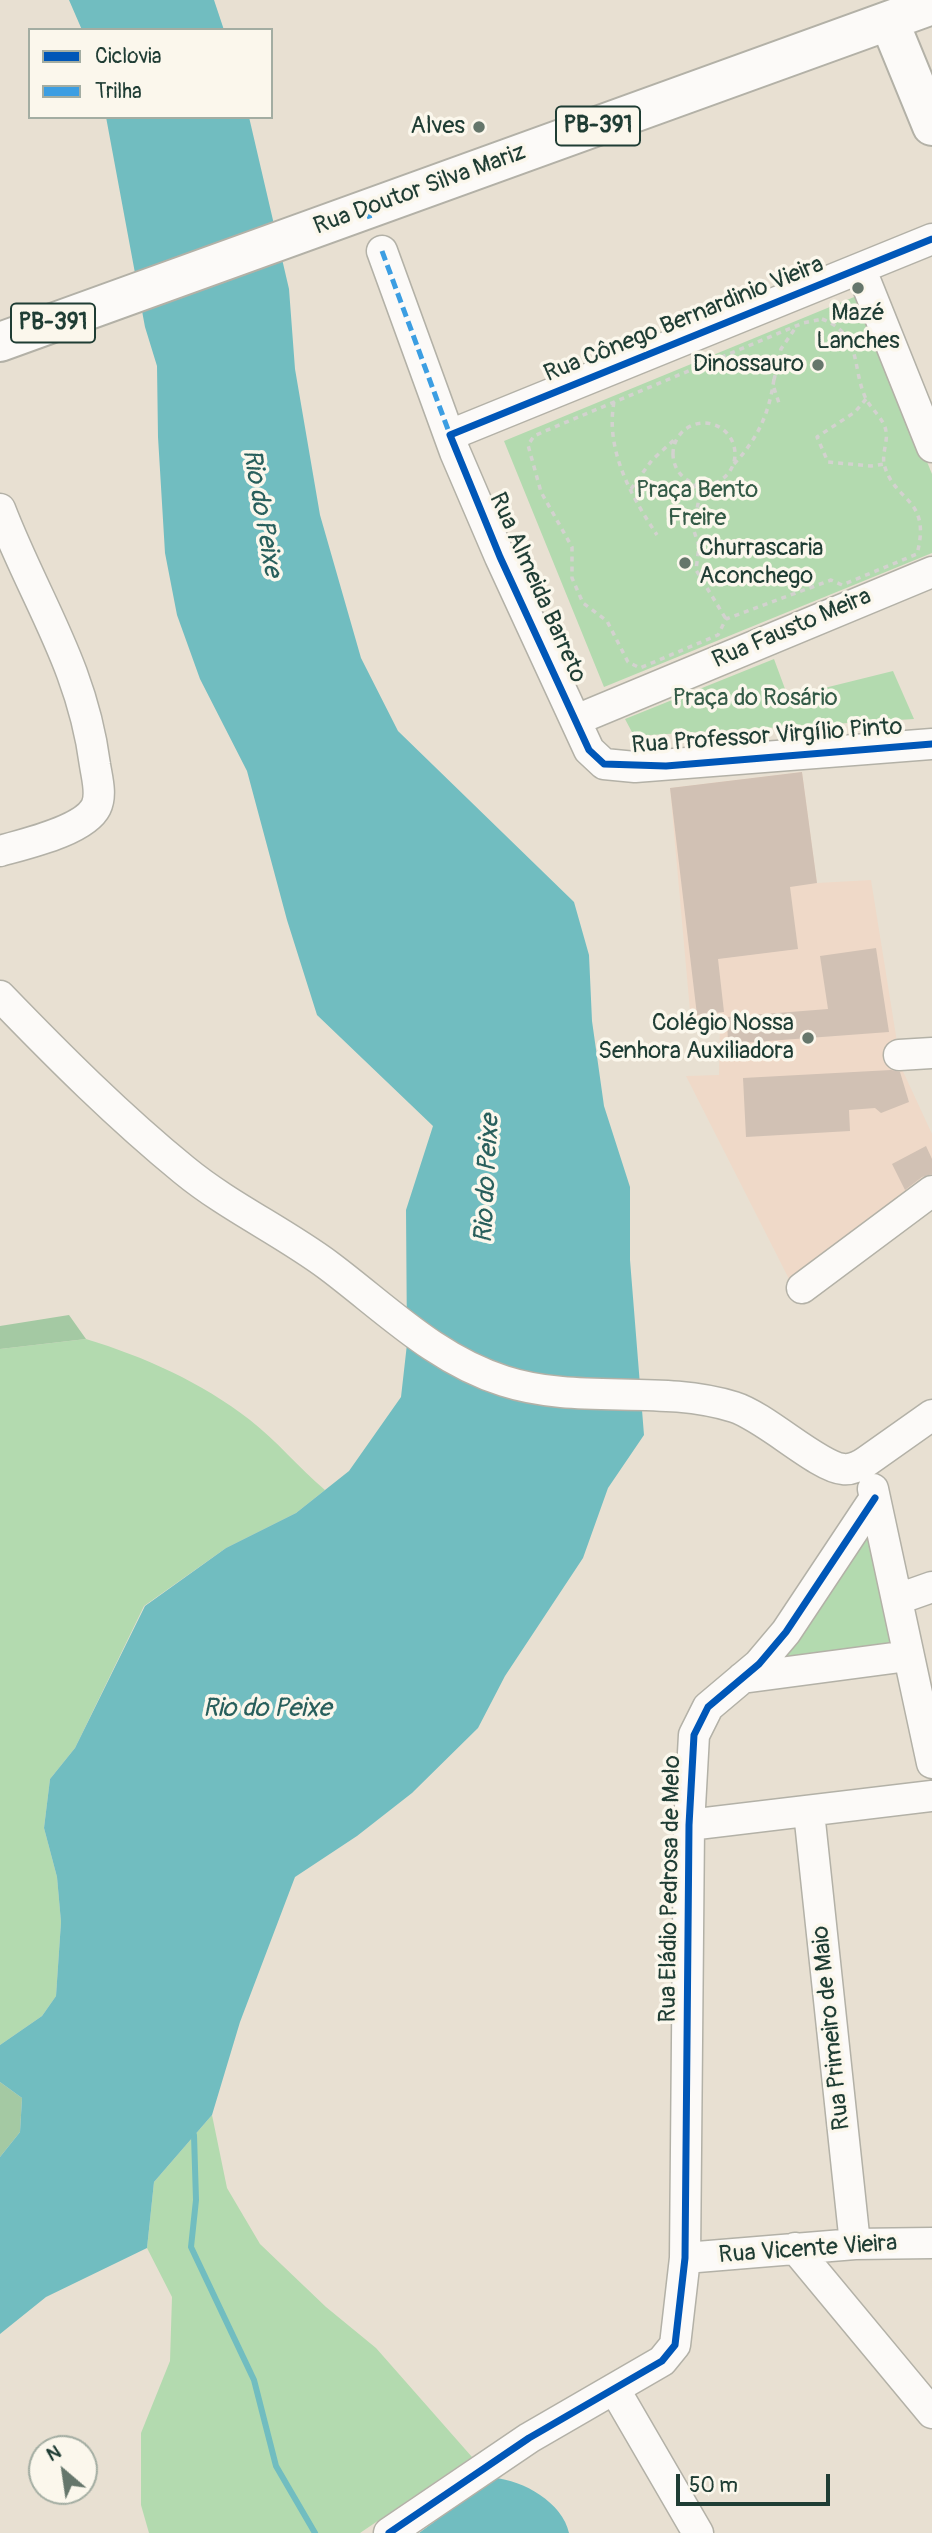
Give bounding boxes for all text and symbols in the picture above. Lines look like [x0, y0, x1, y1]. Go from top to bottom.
legend [28, 28, 273, 119]
text: Ciclovia [95, 43, 162, 70]
text: Trilha [95, 78, 142, 105]
road number: PB-391 [556, 106, 640, 146]
place label: Alves [410, 113, 465, 141]
marker: Alves [471, 119, 487, 135]
street label: Rua Doutor Silva Mariz [310, 138, 530, 242]
street label: Rua Cônego Bernardinio Vieira [540, 251, 828, 389]
marker: Mazé Lanches [850, 280, 866, 296]
place label: Mazé Lanches [816, 300, 900, 356]
road number: PB-391 [11, 304, 95, 342]
place label: Dinossauro [693, 351, 804, 379]
marker: Dinossauro [810, 357, 826, 373]
water label: Rio do Peixe [234, 447, 288, 579]
park label: Praça Bento Freire [636, 477, 758, 533]
street label: Rua Almeida Barreto [482, 489, 592, 687]
place label: Churrascaria Aconchego [699, 535, 824, 591]
marker: Churrascaria Aconchego [677, 555, 693, 571]
street label: Rua Fausto Meira [708, 583, 876, 675]
park label: Praça do Rosário [672, 685, 838, 713]
street label: Rua Professor Virgílio Pinto [631, 713, 903, 761]
place label: Colégio Nossa Senhora Auxiliadora [598, 1010, 794, 1066]
marker: Colégio Nossa Senhora Auxiliadora [800, 1030, 816, 1046]
water label: Rio do Peixe [469, 1114, 507, 1244]
water label: Rio do Peixe [203, 1693, 331, 1725]
street label: Rua Eládio Pedrosa de Melo [654, 1755, 688, 2023]
street label: Rua Primeiro de Maio [807, 1924, 857, 2132]
street label: Rua Vicente Vieira [718, 2229, 898, 2271]
north arrow [28, 2435, 98, 2505]
text: N [42, 2440, 65, 2467]
scale bar [680, 2460, 834, 2504]
text: 50 m [689, 2472, 738, 2499]

